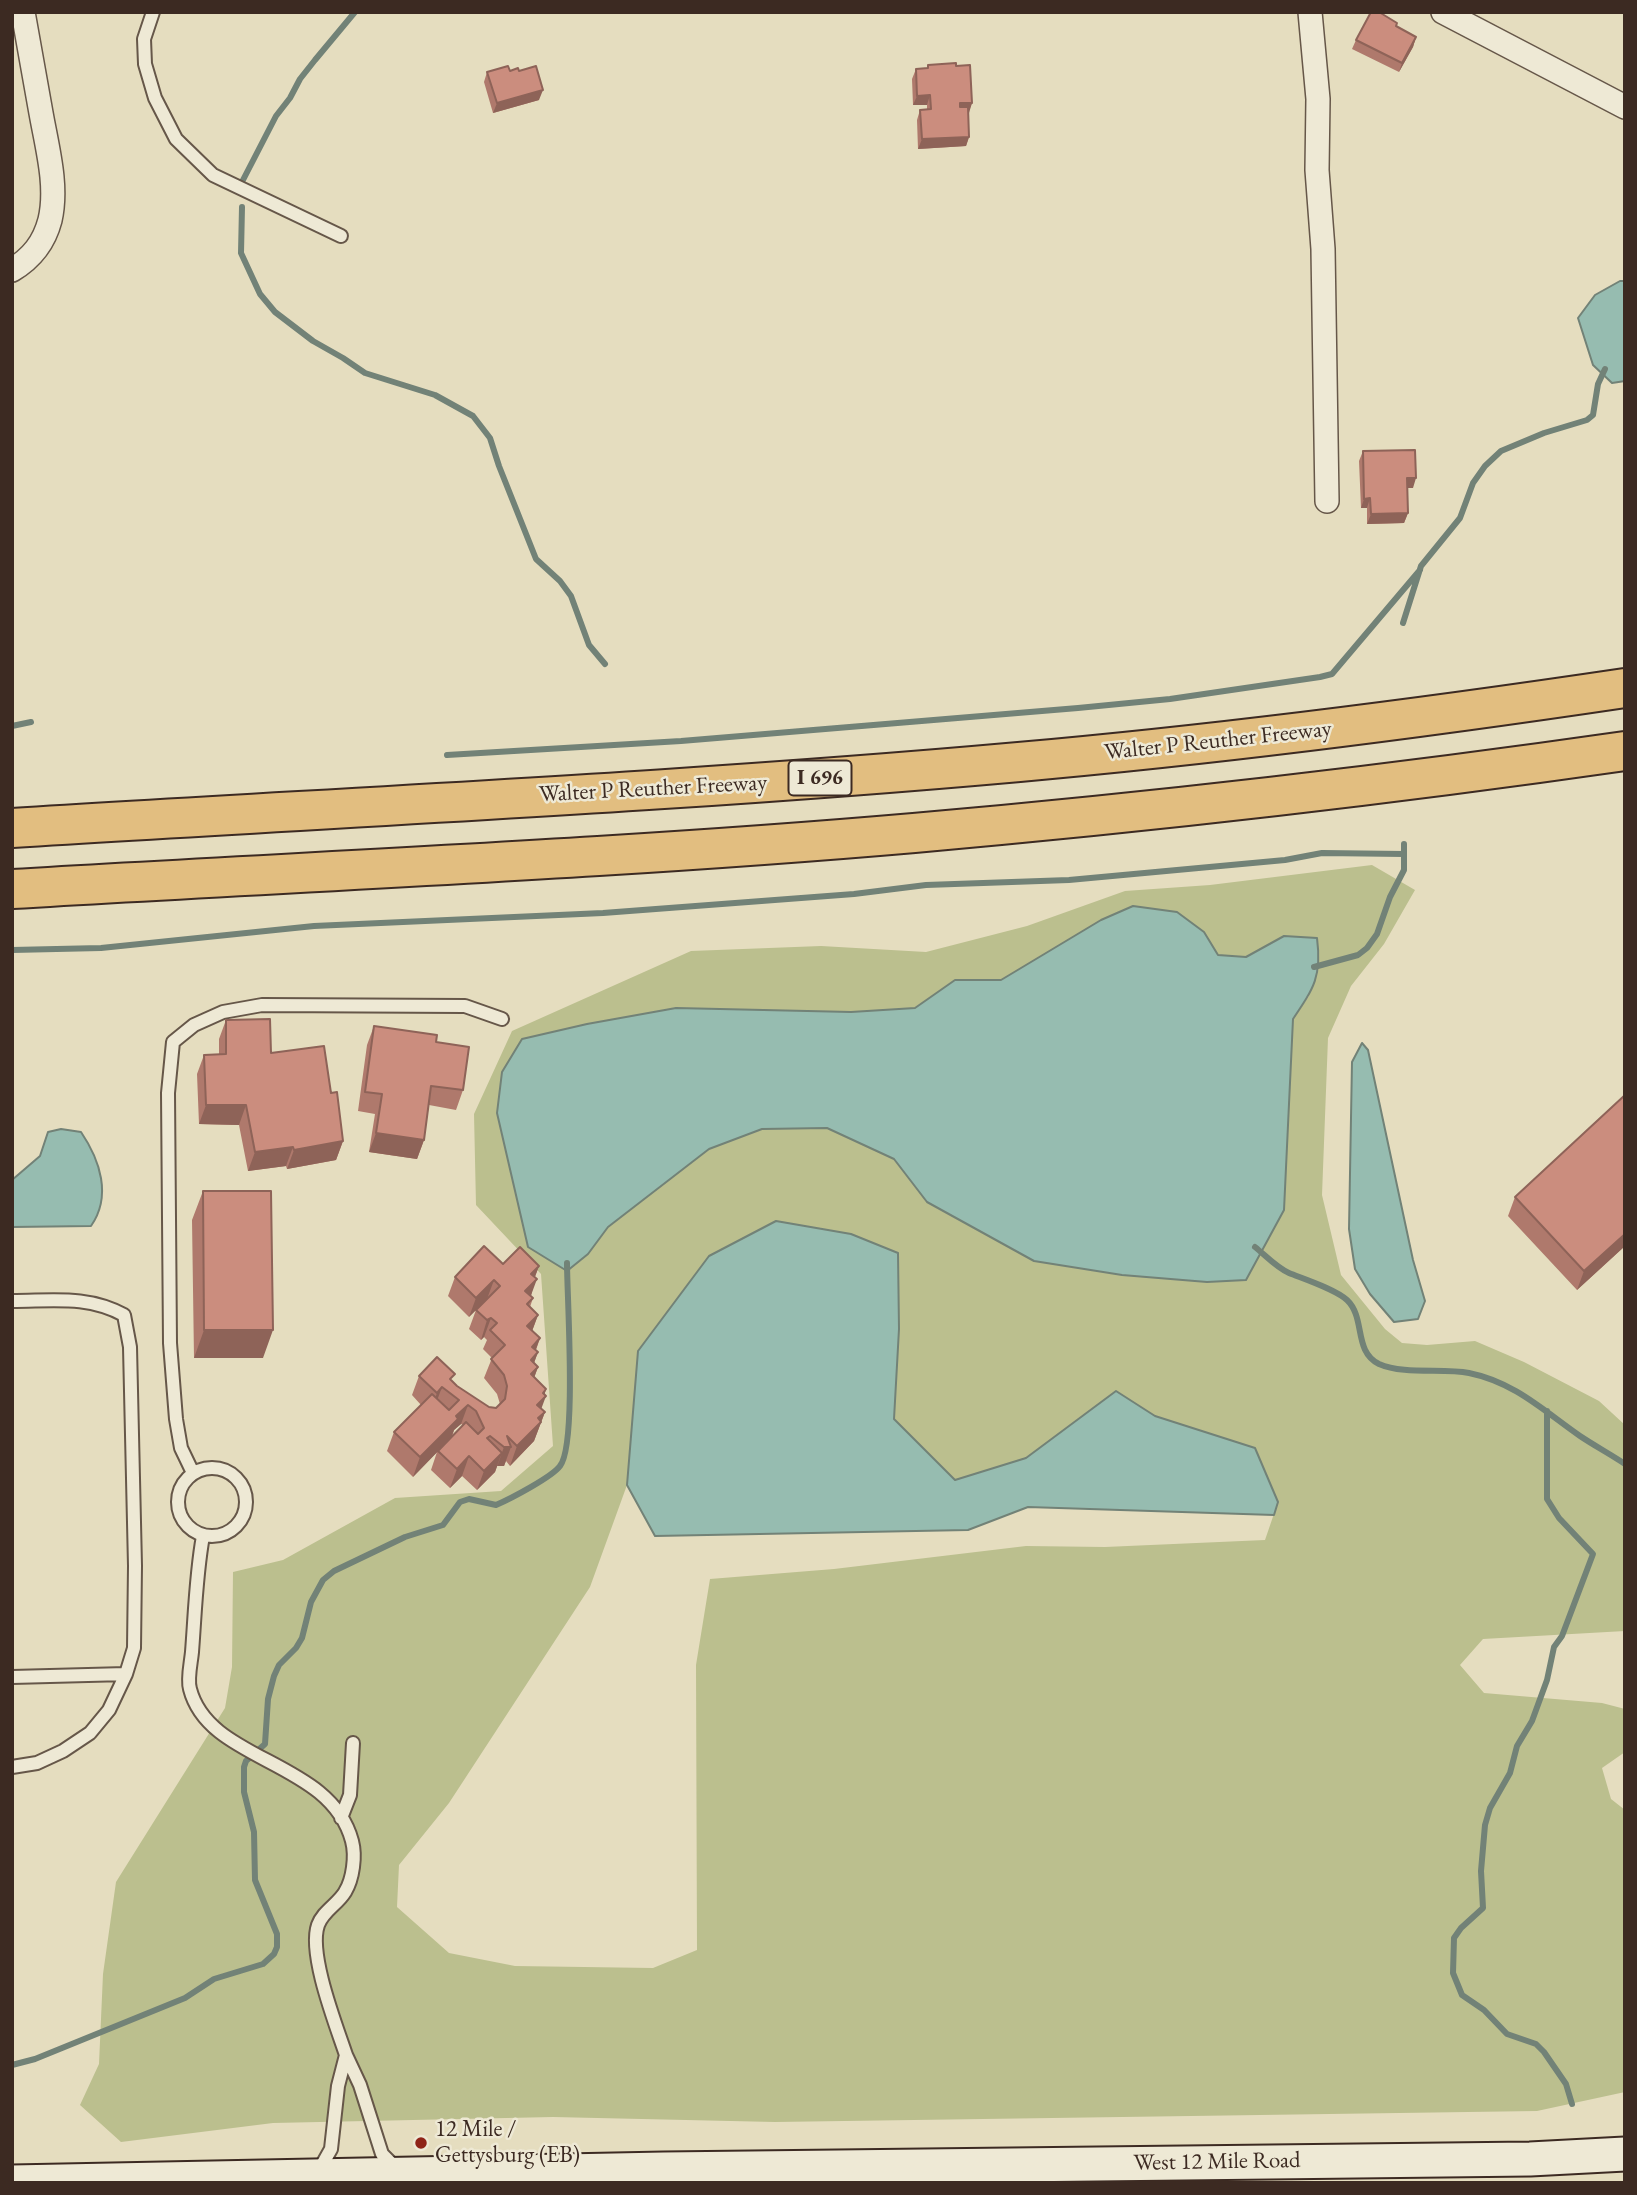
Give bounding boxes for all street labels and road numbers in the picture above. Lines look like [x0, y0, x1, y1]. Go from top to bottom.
street label: Walter P Reuther Freeway [1103, 715, 1333, 767]
road number: I 696 [788, 760, 852, 796]
street label: Walter P Reuther Freeway [538, 769, 768, 809]
street label: West 12 Mile Road [1133, 2147, 1301, 2177]

